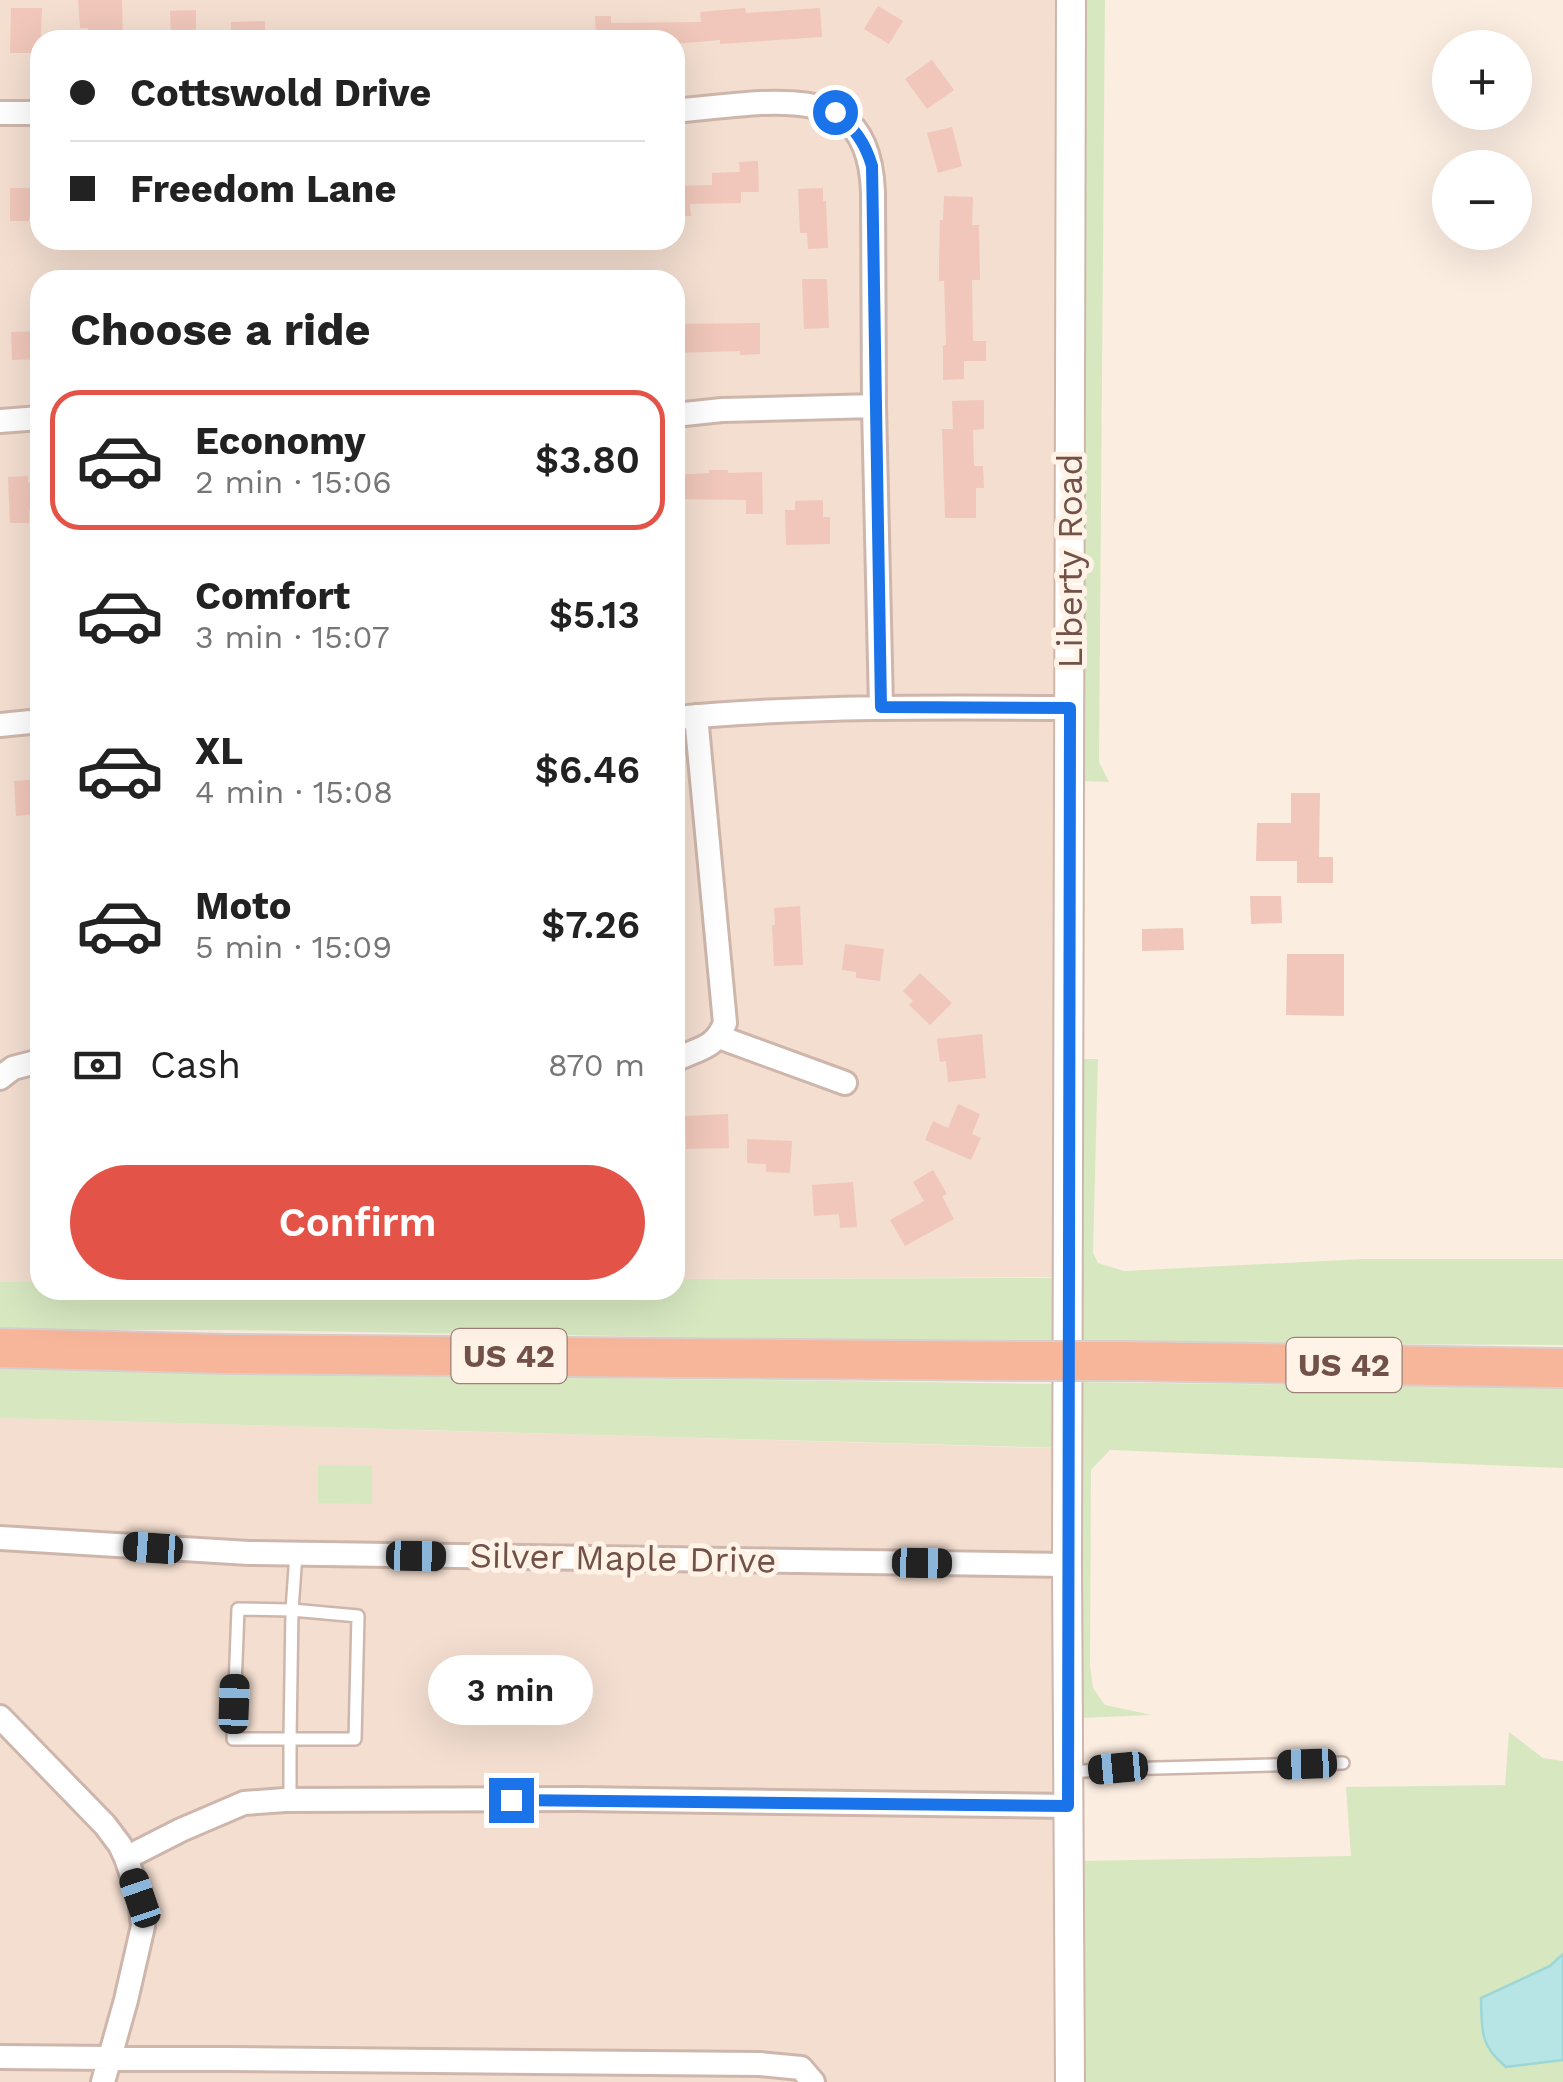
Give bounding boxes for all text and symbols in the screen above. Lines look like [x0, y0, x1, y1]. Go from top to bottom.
map controls [1432, 30, 1532, 250]
button: + [1432, 30, 1532, 130]
text: Cottswold Drive [130, 71, 431, 115]
route start [813, 90, 858, 135]
button: − [1432, 150, 1532, 250]
text: Freedom Lane [130, 167, 396, 211]
text: Choose a ride [70, 303, 370, 356]
icon: car [75, 415, 165, 505]
text: Economy [195, 419, 366, 463]
text: $3.80 [535, 438, 640, 482]
street label: Liberty Road [1049, 454, 1091, 668]
text: 2 min · 15:06 [195, 463, 392, 501]
icon: car [75, 570, 165, 660]
text: Comfort [195, 574, 350, 618]
text: $5.13 [549, 593, 640, 637]
text: 3 min · 15:07 [195, 618, 390, 656]
icon: car [75, 725, 165, 815]
text: XL [195, 729, 243, 773]
text: $6.46 [535, 748, 640, 792]
text: 4 min · 15:08 [195, 773, 393, 811]
icon: car [75, 880, 165, 970]
text: Moto [195, 884, 291, 928]
text: $7.26 [541, 903, 640, 947]
text: 5 min · 15:09 [195, 928, 392, 966]
icon: cash [70, 1038, 125, 1093]
text: Cash [150, 1043, 241, 1087]
text: 870 m [548, 1046, 645, 1084]
button: Confirm [70, 1165, 645, 1280]
road number: US 42 [452, 1329, 566, 1383]
road number: US 42 [1286, 1338, 1402, 1392]
car [122, 1531, 184, 1565]
street label: Silver Maple Drive [469, 1534, 777, 1582]
car [386, 1540, 446, 1572]
car [892, 1547, 952, 1579]
callout: 3 min [428, 1655, 594, 1725]
text: 3 min [467, 1671, 554, 1709]
car [218, 1673, 250, 1735]
car [1276, 1748, 1338, 1780]
car [1087, 1750, 1149, 1786]
route end [489, 1778, 534, 1823]
car [116, 1865, 164, 1931]

